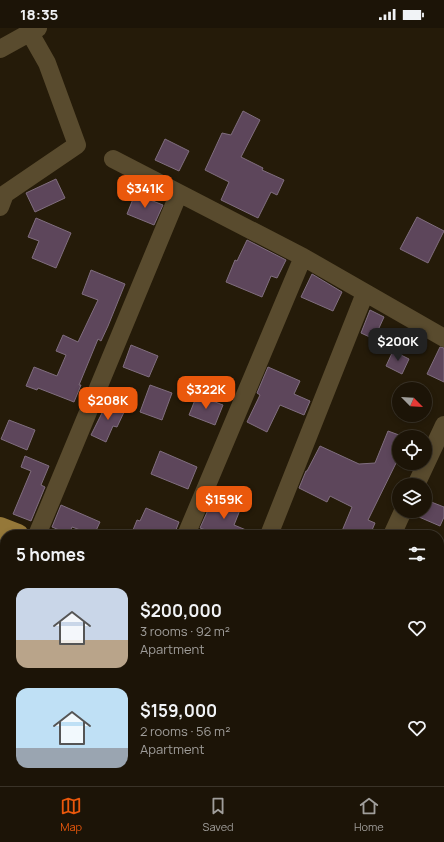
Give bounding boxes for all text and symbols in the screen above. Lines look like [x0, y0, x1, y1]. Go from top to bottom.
text: 18:35 [20, 4, 58, 25]
pin: $341K [117, 175, 173, 209]
text: $341K [126, 179, 164, 197]
pin: $200K [370, 328, 426, 362]
text: $200K [377, 332, 419, 350]
pin: $322K [178, 376, 234, 410]
text: $322K [186, 380, 226, 398]
north arrow [392, 382, 432, 422]
map controls [392, 382, 432, 518]
pin: $208K [80, 387, 136, 421]
text: $208K [88, 391, 128, 409]
button: locate [392, 430, 432, 470]
button: layers [392, 478, 432, 518]
pin: $159K [196, 486, 252, 520]
text: $159K [205, 490, 243, 508]
text: 5 homes [16, 543, 85, 566]
icon: filters [406, 543, 428, 565]
text: $200,000 [140, 599, 222, 622]
icon: home [48, 604, 96, 652]
icon: heart [406, 617, 428, 639]
text: 3 rooms · 92 m² [140, 622, 230, 640]
text: Apartment [140, 640, 204, 658]
text: $159,000 [140, 699, 217, 722]
icon: home [48, 704, 96, 752]
icon: heart [406, 717, 428, 739]
text: 2 rooms · 56 m² [140, 722, 230, 740]
text: Apartment [140, 740, 204, 758]
tab: Map [60, 795, 82, 834]
tab: Saved [203, 795, 234, 834]
tab: Home [354, 795, 384, 834]

